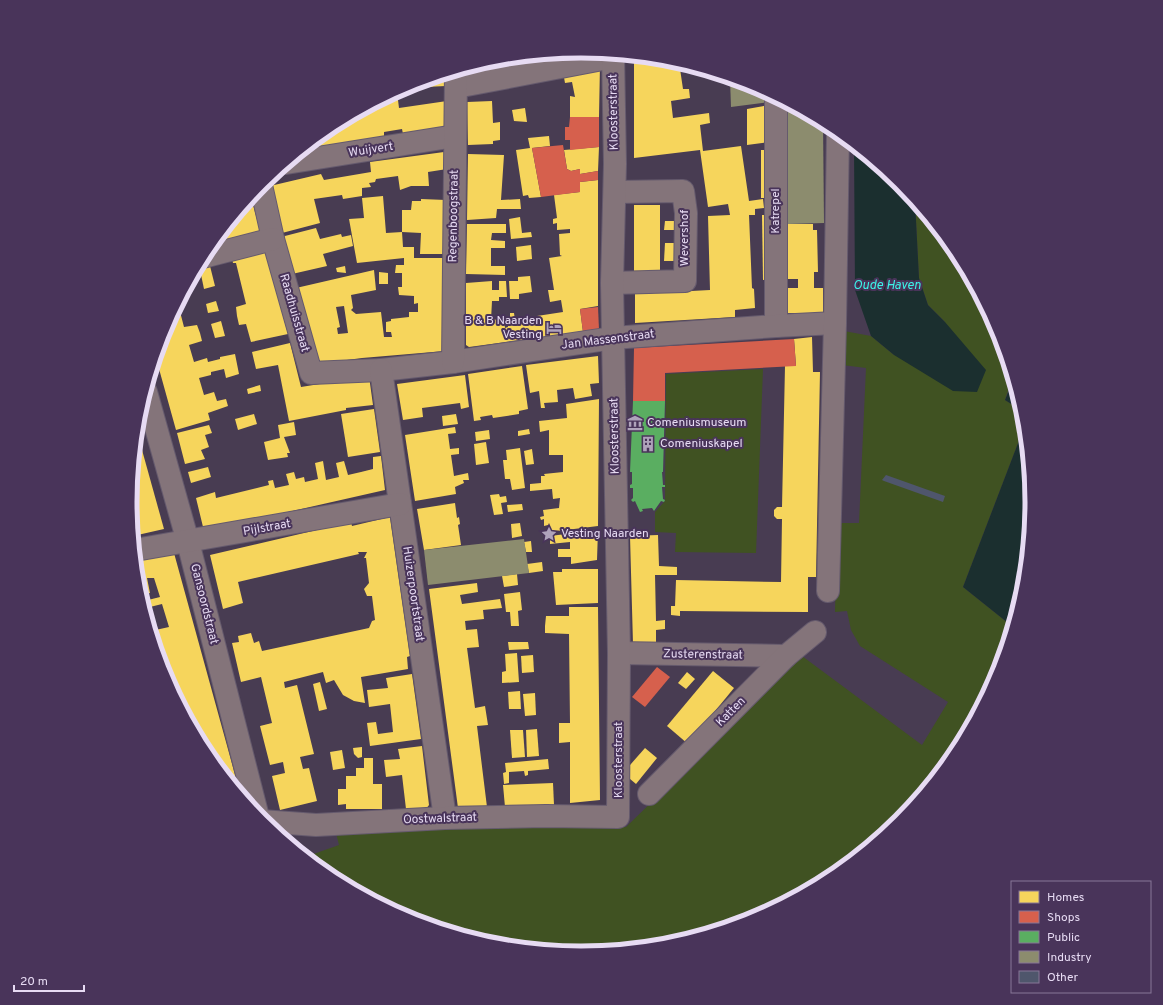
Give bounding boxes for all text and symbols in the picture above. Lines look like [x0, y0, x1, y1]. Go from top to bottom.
street label: Kloosterstraat [605, 74, 623, 150]
street label: Wuijvert [347, 139, 395, 161]
street label: Regenboogstraat [445, 169, 463, 263]
street label: Katrepel [768, 188, 784, 234]
street label: Wevershof [677, 210, 693, 266]
street label: Raadhuisstraat [275, 272, 313, 354]
water label: Oude Haven [853, 278, 921, 294]
place label: B & B Naarden Vesting [464, 313, 542, 343]
hotel icon: B & B Naarden Vesting [545, 319, 563, 337]
street label: Jan Massenstraat [561, 326, 655, 354]
street label: Kloosterstraat [606, 398, 624, 474]
museum icon: Comeniusmuseum [626, 414, 644, 432]
place label: Comeniusmuseum [647, 415, 746, 431]
building icon: Comeniuskapel [639, 435, 657, 453]
place label: Comeniuskapel [660, 436, 743, 452]
street label: Pijlstraat [242, 516, 292, 540]
place icon: Vesting Naarden [540, 525, 558, 543]
place label: Vesting Naarden [561, 526, 649, 542]
street label: Huizerpoortstraat [398, 545, 428, 643]
street label: Gansoordstraat [186, 562, 222, 646]
street label: Zusterenstraat [663, 646, 743, 664]
street label: Katten [713, 694, 749, 730]
street label: Kloosterstraat [611, 722, 627, 798]
street label: Oostwalstraat [403, 810, 477, 828]
legend [1011, 881, 1151, 993]
text: Homes [1047, 890, 1084, 906]
text: Shops [1047, 910, 1080, 926]
text: Public [1047, 930, 1080, 946]
text: Industry [1047, 950, 1092, 966]
scale bar [14, 967, 84, 993]
text: Other [1047, 970, 1079, 986]
text: 20 m [20, 974, 48, 990]

